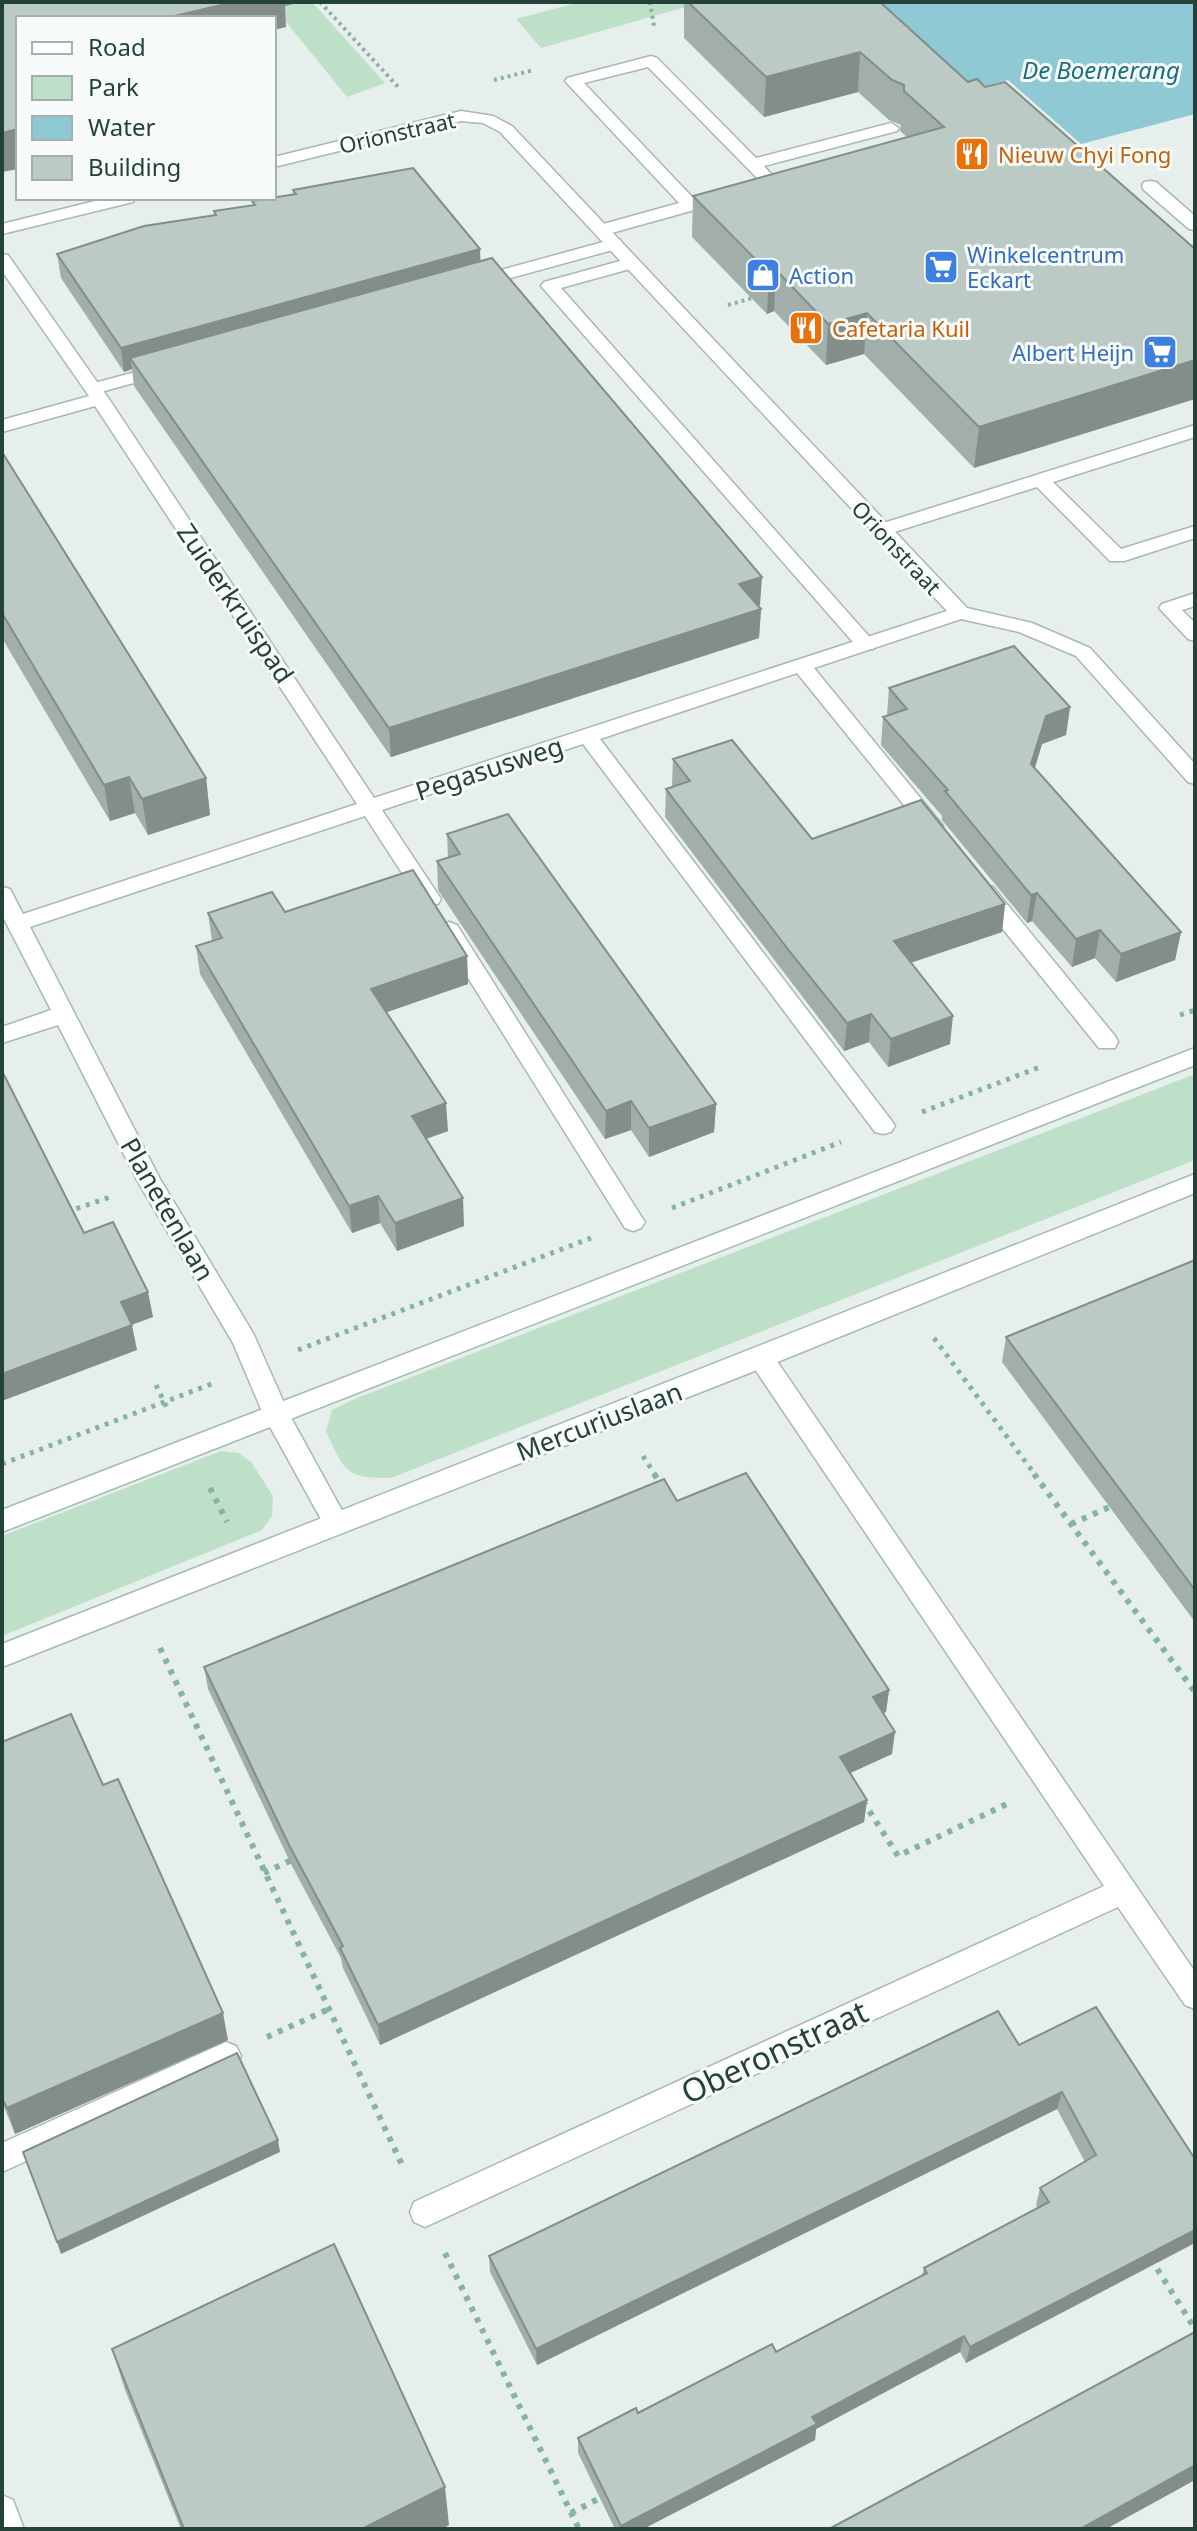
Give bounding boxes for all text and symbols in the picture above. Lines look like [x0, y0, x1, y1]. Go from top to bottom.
legend [16, 16, 276, 200]
text: Road [88, 30, 146, 63]
water label: De Boemerang [1022, 53, 1180, 86]
text: Park [88, 70, 139, 103]
street label: Orionstraat [336, 104, 458, 160]
text: Water [88, 110, 156, 143]
restaurant icon: Nieuw Chyi Fong [953, 135, 991, 173]
place label: Nieuw Chyi Fong [998, 139, 1171, 169]
text: Building [88, 150, 181, 183]
place label: Winkelcentrum Eckart [967, 239, 1124, 294]
supermarket icon: Winkelcentrum Eckart [922, 248, 960, 286]
shop icon: Action [744, 256, 782, 294]
place label: Action [789, 260, 854, 290]
restaurant icon: Cafetaria Kuil [787, 309, 825, 347]
place label: Cafetaria Kuil [832, 313, 970, 343]
supermarket icon: Albert Heijn [1141, 333, 1179, 371]
place label: Albert Heijn [1012, 337, 1134, 367]
street label: Orionstraat [846, 493, 948, 601]
street label: Zuiderkruispad [169, 516, 303, 690]
street label: Pegasusweg [411, 727, 567, 809]
street label: Planetenlaan [112, 1131, 224, 1287]
street label: Mercuriuslaan [511, 1373, 687, 1469]
street label: Oberonstraat [674, 1989, 874, 2113]

